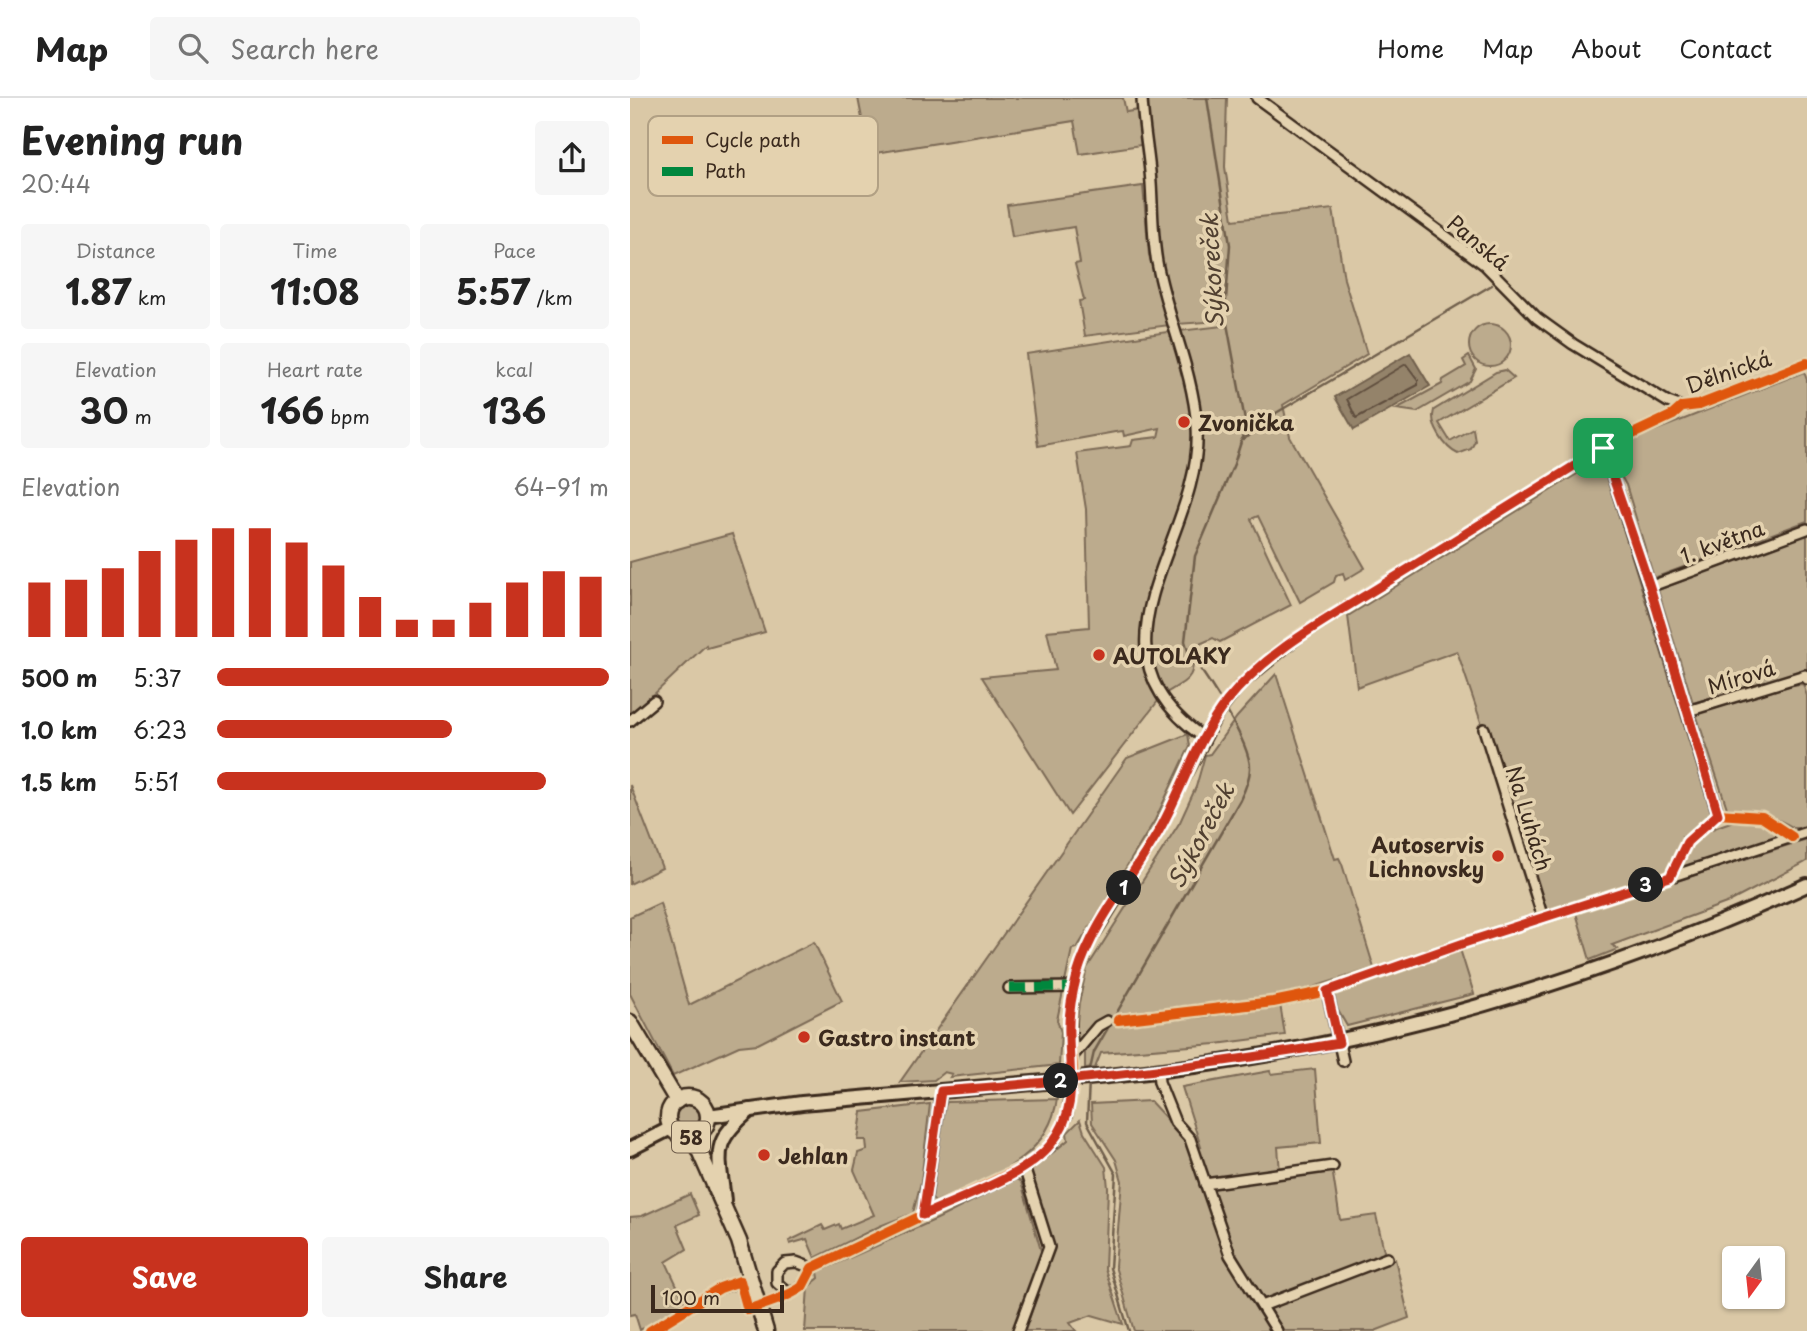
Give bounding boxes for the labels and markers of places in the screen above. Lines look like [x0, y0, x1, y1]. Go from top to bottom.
place label: Zvonička [1198, 406, 1294, 438]
marker: Zvonička [1176, 414, 1192, 430]
pin [1573, 418, 1633, 478]
place label: AUTOLAKY [1113, 639, 1231, 671]
marker: AUTOLAKY [1091, 647, 1107, 663]
place label: Autoservis Lichnovsky [1369, 828, 1484, 884]
marker: Autoservis Lichnovsky [1490, 848, 1506, 864]
pin: 3 [1628, 868, 1664, 902]
pin: 1 [1106, 870, 1142, 906]
place label: Gastro instant [818, 1021, 976, 1053]
marker: Gastro instant [796, 1029, 812, 1045]
pin: 2 [1044, 1063, 1078, 1098]
place label: Jehlan [778, 1139, 848, 1171]
marker: Jehlan [756, 1147, 772, 1163]

